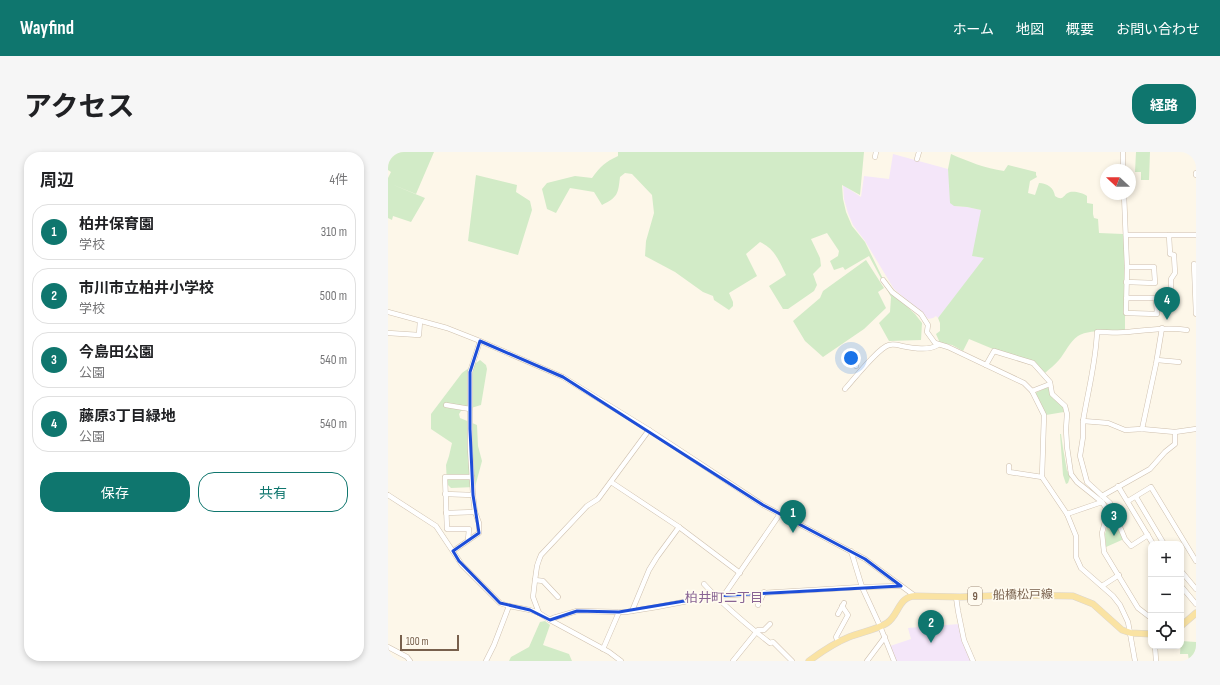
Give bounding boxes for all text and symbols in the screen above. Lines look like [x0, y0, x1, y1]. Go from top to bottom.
text: Wayfind [20, 17, 74, 40]
text: ホーム [952, 21, 994, 38]
text: 地図 [1016, 21, 1044, 38]
text: 概要 [1066, 21, 1094, 38]
text: お問い合わせ [1116, 21, 1200, 38]
button: 経路 [1132, 84, 1196, 124]
text: アクセス [24, 91, 135, 124]
north arrow [1100, 164, 1136, 200]
text: 周辺 [40, 171, 74, 191]
text: 4件 [330, 172, 348, 188]
text: 柏井保育園 [79, 215, 154, 234]
text: 1 [51, 224, 57, 240]
text: 310 m [321, 224, 347, 240]
text: 学校 [79, 237, 105, 253]
text: 市川市立柏井小学校 [79, 279, 214, 298]
pin: 4 [1154, 287, 1180, 320]
text: 2 [51, 288, 57, 304]
text: 500 m [320, 288, 347, 304]
text: 学校 [79, 301, 105, 317]
text: 今島田公園 [79, 343, 154, 362]
your location [841, 348, 861, 368]
text: 3 [51, 352, 57, 368]
text: 540 m [320, 352, 347, 368]
text: 公園 [79, 365, 105, 381]
text: 藤原3丁目緑地 [79, 407, 176, 426]
text: 4 [51, 416, 57, 432]
text: 540 m [320, 416, 347, 432]
text: 公園 [79, 429, 105, 445]
button: 保存 [40, 472, 190, 512]
button: 共有 [198, 472, 348, 512]
pin: 1 [780, 500, 806, 533]
pin: 3 [1101, 503, 1127, 536]
map controls [1148, 541, 1184, 649]
button: + [1148, 541, 1184, 577]
button: − [1148, 577, 1184, 613]
road number: 9 [968, 587, 982, 605]
street label: 船橋松戸線 [993, 587, 1053, 603]
district label: 柏井町二丁目 [685, 590, 763, 606]
pin: 2 [918, 610, 944, 643]
button: locate [1148, 613, 1184, 649]
scale bar [400, 633, 459, 652]
text: 100 m [406, 635, 428, 648]

